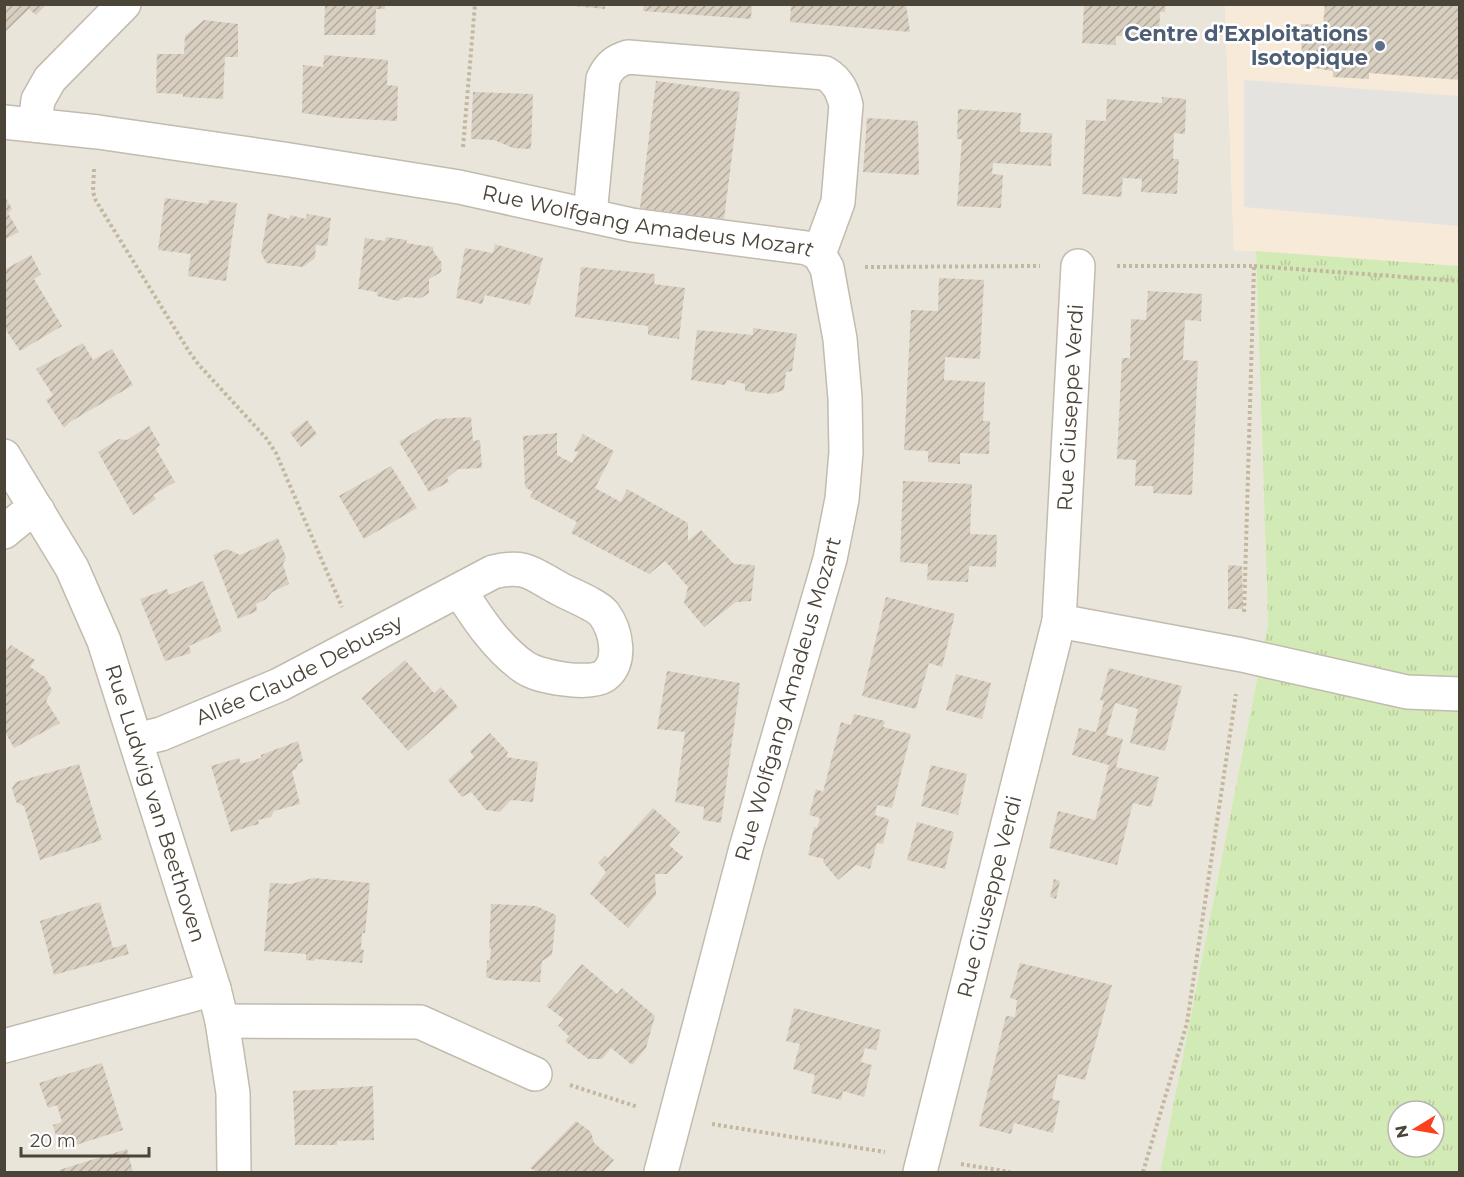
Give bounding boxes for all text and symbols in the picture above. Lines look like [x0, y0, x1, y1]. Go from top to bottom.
place label: Centre d’Exploitations Isotopique [1124, 21, 1368, 70]
marker: Centre d’Exploitations Isotopique [1373, 39, 1387, 53]
street label: Rue Wolfgang Amadeus Mozart [480, 179, 819, 262]
street label: Rue Giuseppe Verdi [1052, 303, 1088, 512]
street label: Rue Wolfgang Amadeus Mozart [729, 534, 846, 864]
street label: Allée Claude Debussy [192, 609, 407, 730]
street label: Rue Ludwig van Beethoven [100, 661, 211, 945]
street label: Rue Giuseppe Verdi [951, 793, 1026, 1000]
north arrow [1386, 1099, 1446, 1159]
scale bar [21, 1120, 148, 1158]
text: N [1391, 1124, 1412, 1140]
text: 20 m [30, 1130, 76, 1152]

